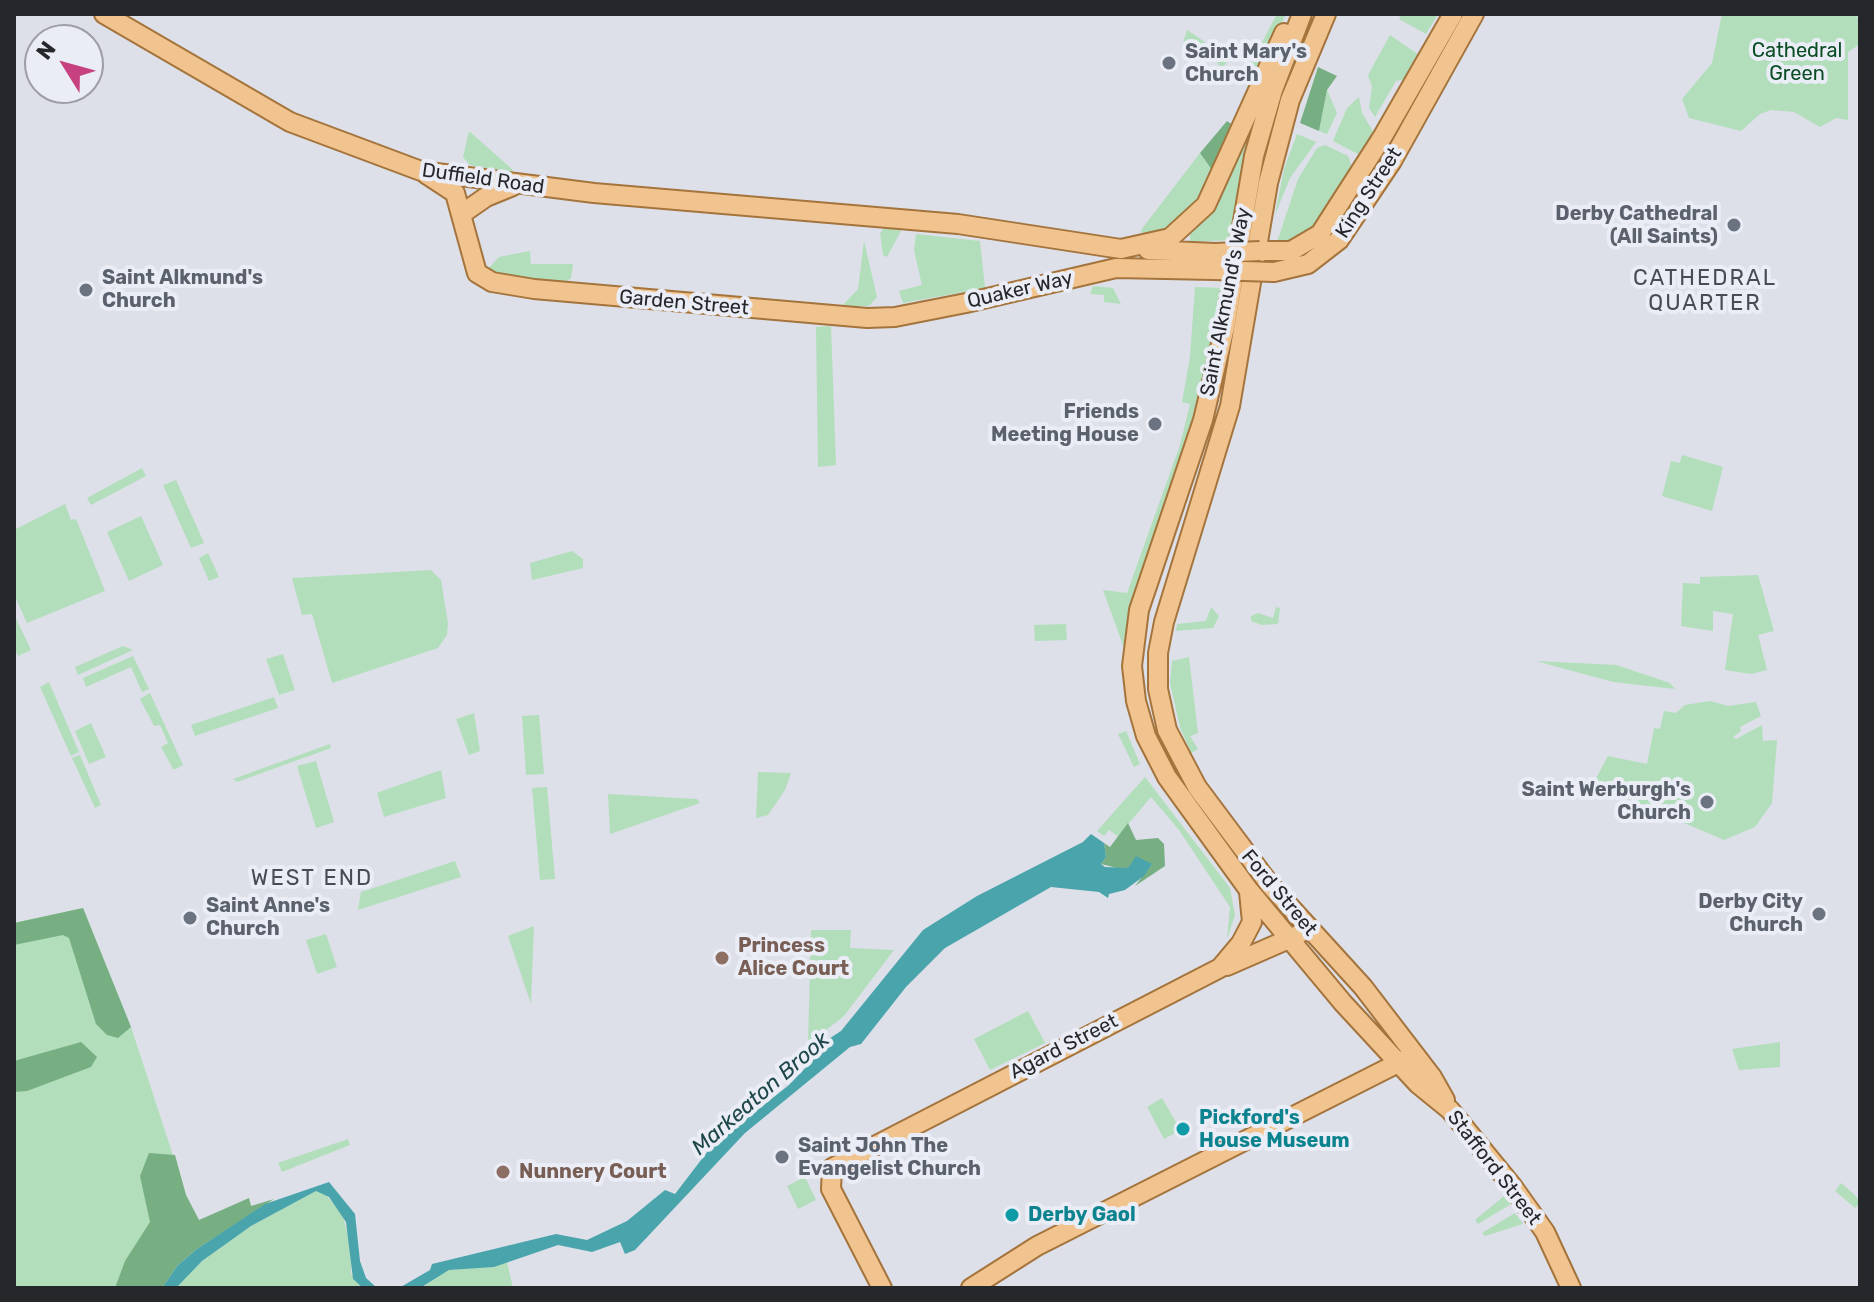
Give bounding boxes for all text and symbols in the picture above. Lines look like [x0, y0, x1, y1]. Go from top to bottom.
north arrow [24, 24, 104, 104]
text: N [30, 36, 62, 65]
park label: Cathedral Green [1752, 39, 1842, 86]
place label: Saint Mary's Church [1185, 40, 1307, 87]
marker: Saint Mary's Church [1160, 54, 1178, 72]
street label: King Street [1331, 143, 1407, 243]
street label: Duffield Road [420, 159, 546, 199]
place label: Derby Cathedral (All Saints) [1555, 202, 1718, 249]
street label: Saint Alkmund's Way [1196, 206, 1256, 398]
marker: Derby Cathedral (All Saints) [1725, 216, 1743, 234]
place label: Saint Alkmund's Church [102, 266, 263, 313]
street label: Quaker Way [965, 266, 1075, 314]
district label: CATHEDRAL QUARTER [1633, 266, 1777, 318]
marker: Saint Alkmund's Church [77, 281, 95, 299]
street label: Garden Street [618, 285, 750, 321]
place label: Friends Meeting House [991, 400, 1139, 447]
marker: Friends Meeting House [1146, 415, 1164, 433]
place label: Saint Werburgh's Church [1521, 778, 1691, 825]
marker: Saint Werburgh's Church [1698, 793, 1716, 811]
street label: Ford Street [1236, 845, 1322, 941]
district label: WEST END [251, 866, 373, 892]
place label: Derby City Church [1698, 890, 1803, 937]
place label: Saint Anne's Church [206, 894, 330, 941]
marker: Derby City Church [1810, 905, 1828, 923]
marker: Saint Anne's Church [181, 909, 199, 927]
place label: Princess Alice Court [738, 934, 849, 981]
marker: Princess Alice Court [713, 949, 731, 967]
street label: Agard Street [1006, 1009, 1122, 1085]
water label: Markeaton Brook [687, 1027, 835, 1161]
place label: Pickford's House Museum [1199, 1106, 1350, 1153]
street label: Stafford Street [1442, 1106, 1546, 1230]
marker: Pickford's House Museum [1174, 1120, 1192, 1138]
place label: Saint John The Evangelist Church [798, 1134, 981, 1181]
marker: Saint John The Evangelist Church [773, 1148, 791, 1166]
place label: Nunnery Court [519, 1160, 667, 1184]
marker: Nunnery Court [494, 1163, 512, 1181]
place label: Derby Gaol [1028, 1203, 1136, 1227]
marker: Derby Gaol [1003, 1206, 1021, 1224]

